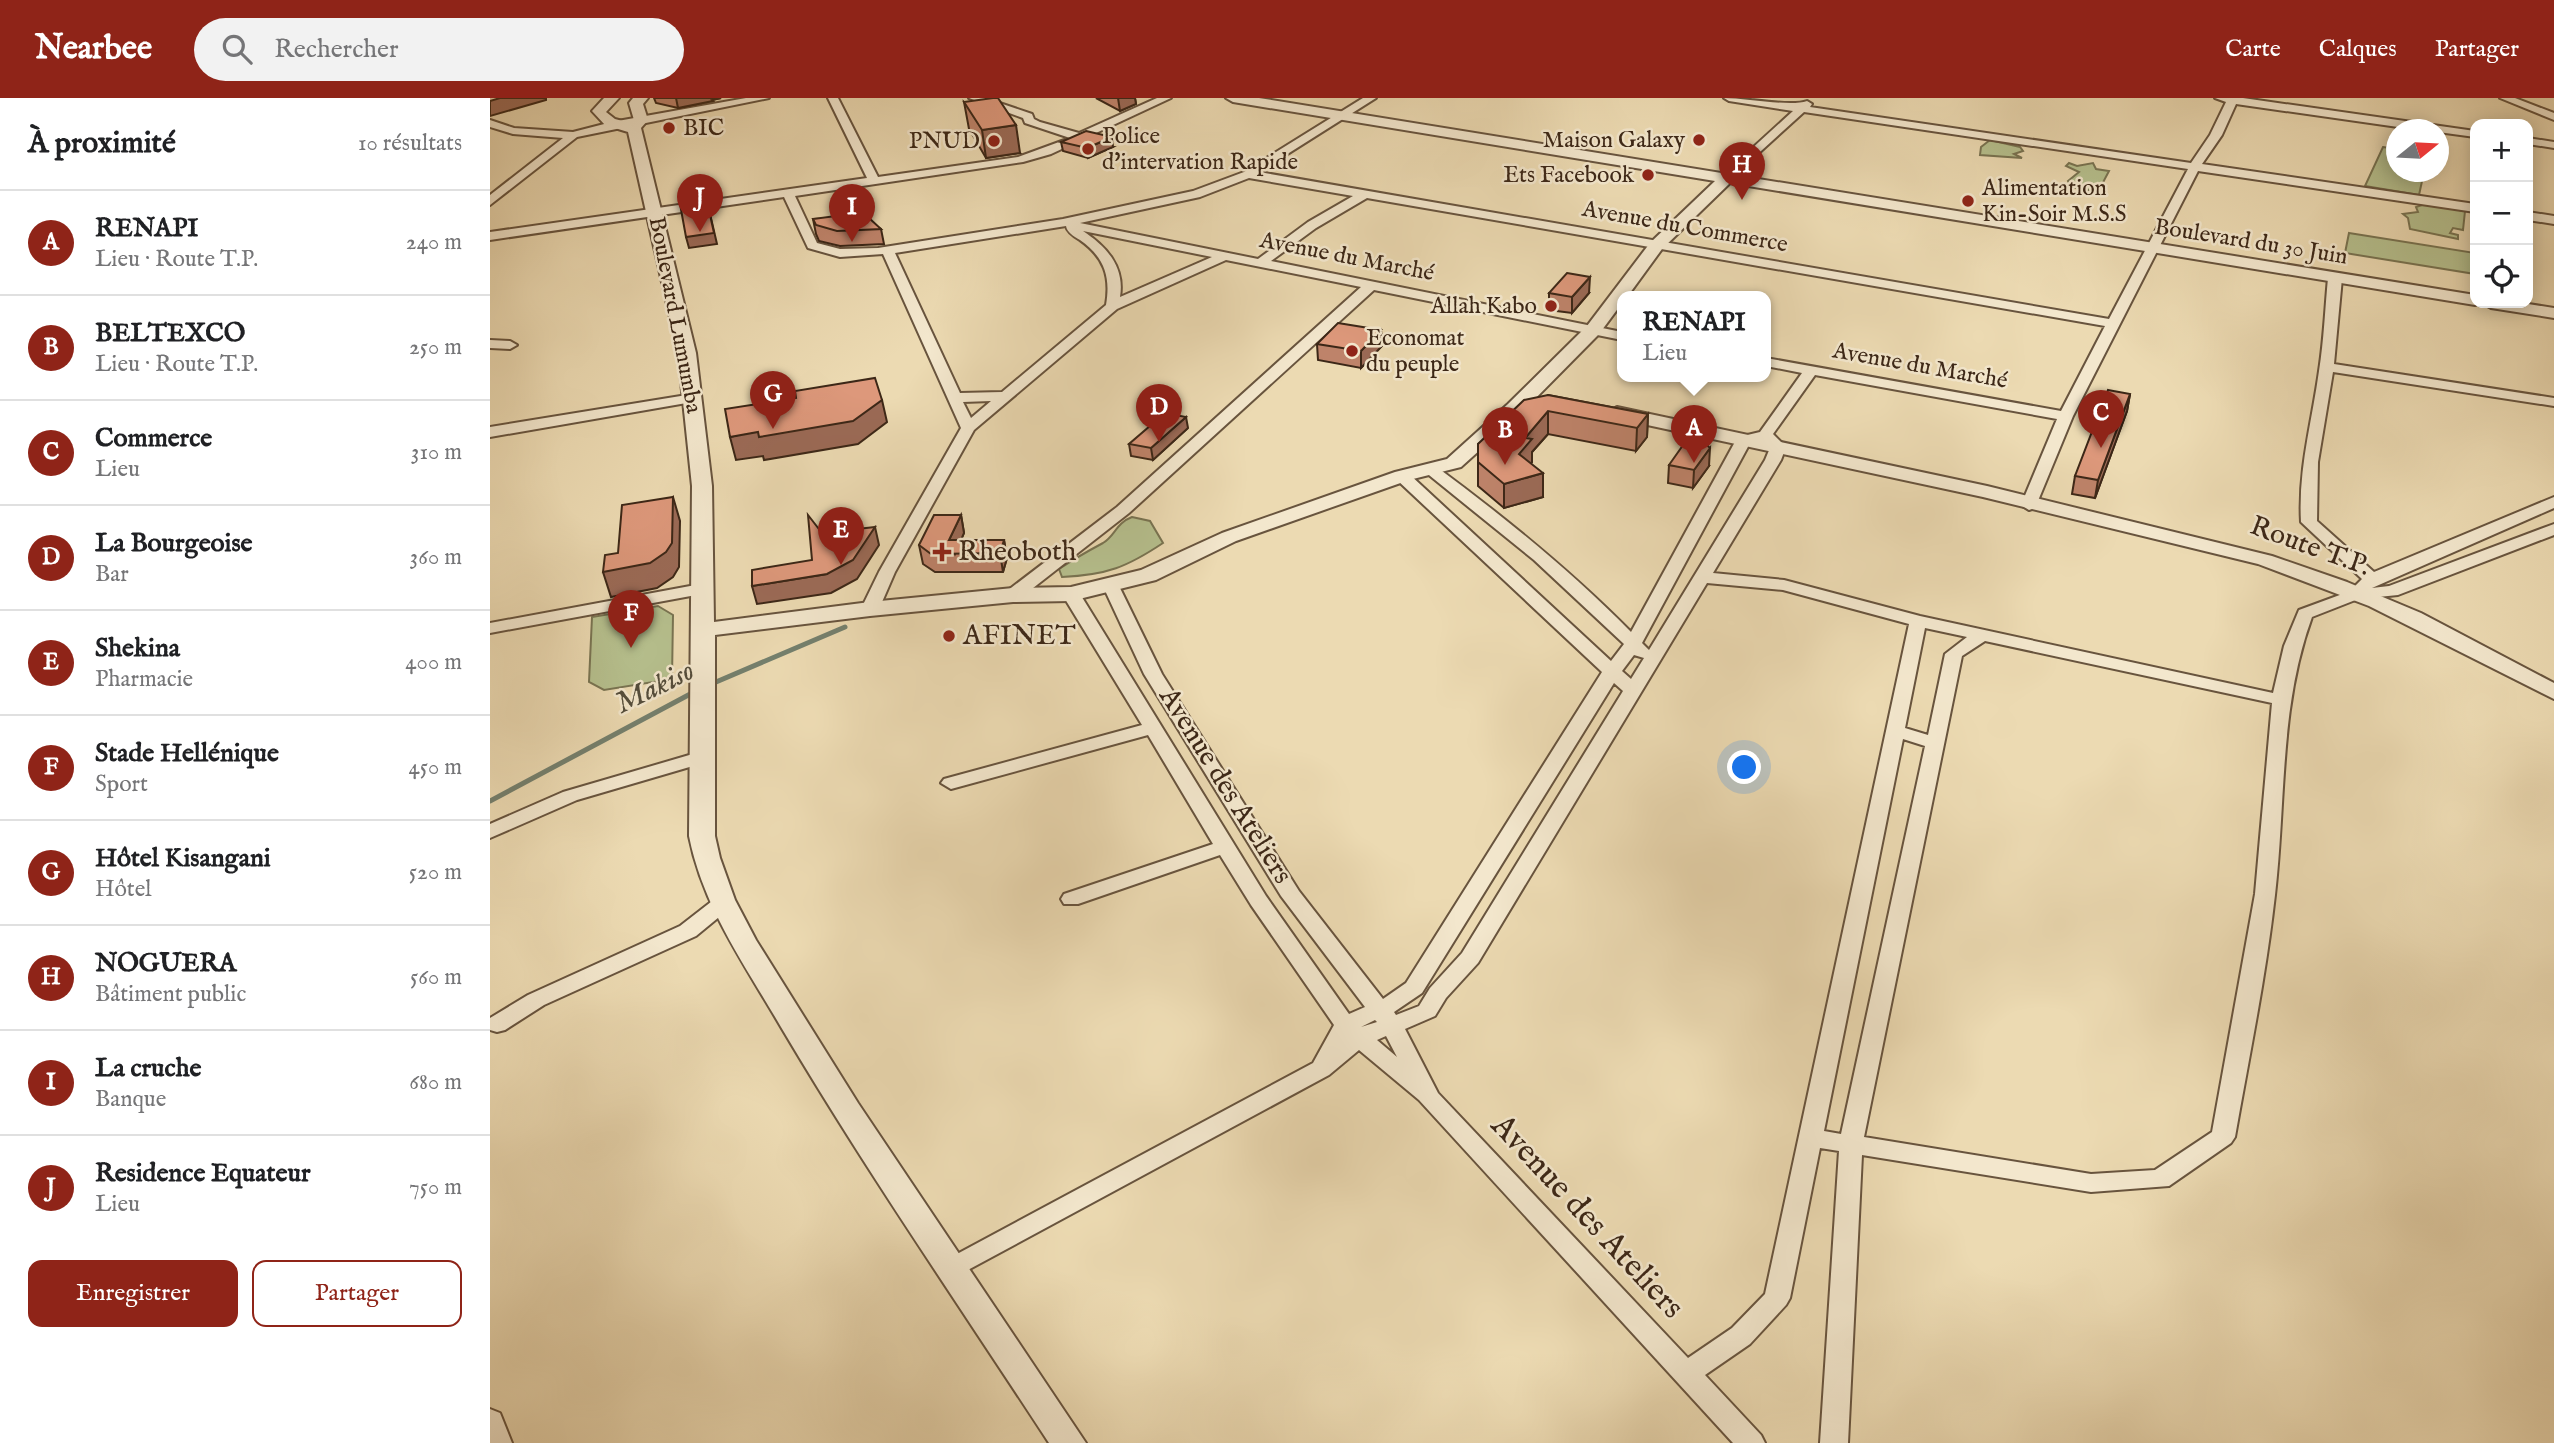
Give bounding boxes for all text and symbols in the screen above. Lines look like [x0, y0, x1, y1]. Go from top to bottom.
search box [194, 18, 684, 81]
text: Nearbee [35, 28, 152, 70]
icon: search [218, 30, 256, 68]
text: Rechercher [274, 33, 399, 66]
text: Carte [2225, 34, 2281, 65]
text: Calques [2319, 34, 2397, 65]
text: Partager [2435, 34, 2519, 65]
place label: BIC [683, 114, 724, 143]
north arrow [2386, 119, 2449, 182]
map controls [2470, 119, 2533, 308]
button: + [2470, 119, 2533, 182]
marker: BIC [661, 120, 677, 136]
place label: Police d'intervation Rapide [1102, 122, 1298, 177]
text: À proximité [28, 125, 176, 163]
place label: Maison Galaxy [1543, 126, 1686, 155]
place label: PNUD [909, 127, 980, 156]
text: 10 résultats [358, 129, 462, 158]
marker: Maison Galaxy [1691, 132, 1707, 148]
marker: PNUD [986, 133, 1002, 149]
marker: Police d'intervation Rapide [1080, 141, 1096, 157]
pin: H [1719, 142, 1765, 200]
place label: Ets Facebook [1503, 161, 1635, 190]
marker: Ets Facebook [1640, 167, 1656, 183]
pin: J [677, 174, 723, 232]
place label: Alimentation Kin-Soir M.S.S [1981, 174, 2127, 229]
button: − [2470, 182, 2533, 245]
pin: I [829, 184, 875, 242]
marker: Alimentation Kin-Soir M.S.S [1960, 193, 1976, 209]
street label: Avenue du Commerce [1579, 194, 1790, 259]
text: RENAPI [95, 212, 198, 245]
street label: Boulevard du 30 Juin [2152, 212, 2350, 272]
street label: Boulevard Lumumba [642, 214, 708, 416]
street label: Avenue du Marché [1256, 226, 1437, 288]
text: A [43, 228, 59, 257]
text: 240 m [406, 228, 462, 257]
text: Lieu · Route T.P. [95, 245, 258, 274]
button: locate [2470, 245, 2533, 308]
popup [1617, 291, 1771, 382]
place label: Allah Kabo [1429, 292, 1537, 321]
marker: Allah Kabo [1543, 298, 1559, 314]
text: RENAPI [1642, 306, 1746, 339]
text: BELTEXCO [95, 317, 245, 350]
place label: Economat du peuple [1366, 324, 1464, 379]
text: B [43, 333, 59, 362]
text: 250 m [409, 333, 462, 362]
street label: Avenue du Marché [1829, 336, 2010, 396]
text: Lieu [1642, 339, 1687, 368]
marker: Economat du peuple [1344, 343, 1360, 359]
text: Lieu · Route T.P. [95, 350, 258, 379]
pin: G [750, 371, 796, 429]
pin: D [1136, 384, 1182, 442]
pin: C [2078, 390, 2124, 448]
pin: A [1671, 405, 1717, 463]
pin: B [1482, 407, 1528, 465]
text: Commerce [95, 422, 212, 455]
text: C [43, 438, 59, 467]
text: 310 m [411, 438, 462, 467]
text: Lieu [95, 455, 140, 484]
pin: E [818, 507, 864, 565]
street label: Route T.P. [2245, 509, 2375, 585]
text: La Bourgeoise [95, 527, 253, 560]
place label: Rheoboth [958, 535, 1077, 570]
marker: Rheoboth [932, 542, 952, 562]
text: D [42, 543, 60, 572]
text: 360 m [410, 543, 462, 572]
text: Bar [95, 560, 129, 589]
pin: F [608, 590, 654, 648]
place label: AFINET [962, 619, 1076, 654]
marker: AFINET [941, 628, 957, 644]
text: Shekina [95, 632, 180, 665]
text: E [43, 648, 59, 677]
text: 400 m [405, 648, 462, 677]
water label: Makiso [609, 653, 701, 723]
text: Pharmacie [95, 665, 193, 694]
street label: Avenue des Ateliers [1150, 681, 1299, 891]
text: Stade Hellénique [95, 737, 279, 770]
your location [1727, 750, 1761, 784]
text: F [44, 753, 58, 782]
text: 450 m [408, 753, 462, 782]
text: Sport [95, 770, 148, 799]
text: Hôtel Kisangani [95, 842, 271, 875]
text: G [42, 858, 60, 887]
text: 520 m [409, 858, 462, 887]
text: Hôtel [95, 875, 152, 904]
text: NOGUERA [95, 947, 236, 980]
text: H [41, 963, 61, 992]
text: 560 m [410, 963, 462, 992]
text: Bâtiment public [95, 980, 246, 1009]
text: La cruche [95, 1052, 201, 1085]
text: I [46, 1068, 56, 1097]
text: 680 m [409, 1068, 462, 1097]
text: Banque [95, 1085, 166, 1114]
street label: Avenue des Ateliers [1481, 1105, 1693, 1328]
text: Residence Equateur [95, 1157, 310, 1190]
text: J [46, 1173, 56, 1202]
text: 750 m [409, 1173, 462, 1202]
text: Lieu [95, 1190, 140, 1219]
button: Enregistrer [28, 1260, 238, 1327]
button: Partager [252, 1260, 462, 1327]

